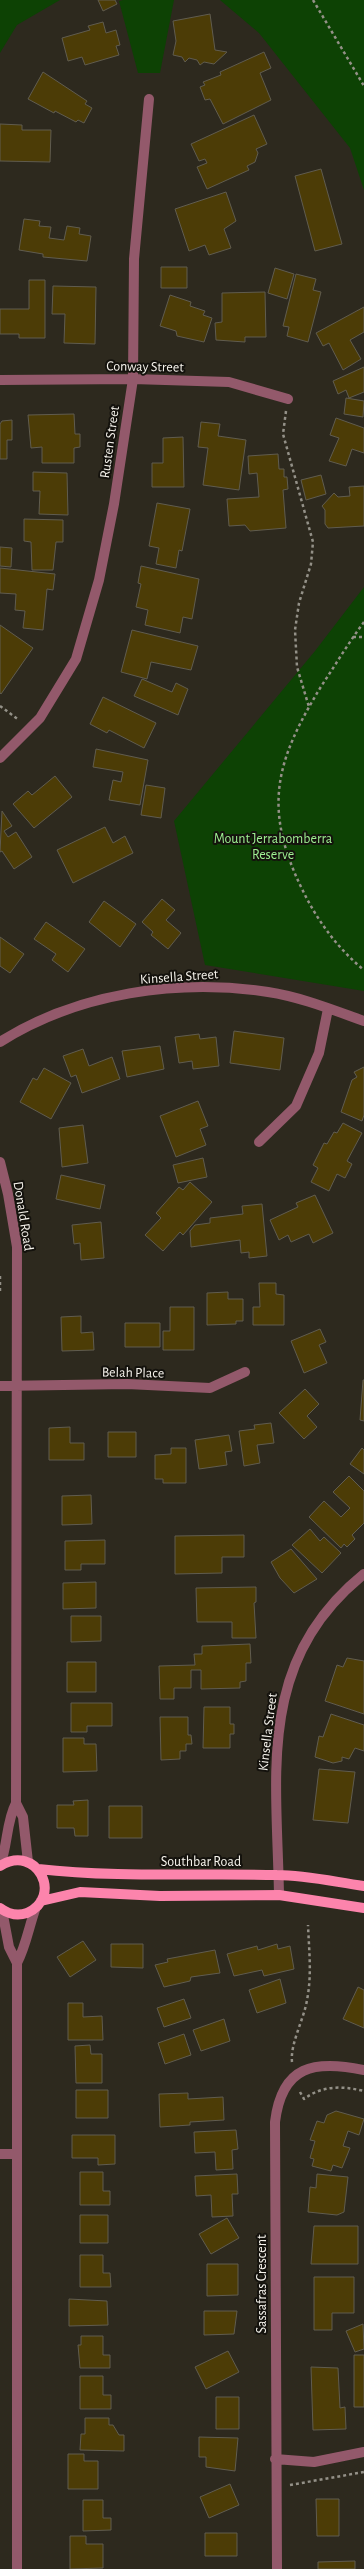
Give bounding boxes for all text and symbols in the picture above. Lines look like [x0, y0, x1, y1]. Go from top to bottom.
street label: Conway Street [106, 359, 184, 375]
street label: Rusten Street [98, 404, 122, 479]
park label: Mount Jerrabomberra Reserve [214, 832, 333, 862]
street label: Kinsella Street [139, 967, 219, 987]
street label: Donald Road [11, 1180, 35, 1252]
street label: Belah Place [102, 1365, 164, 1381]
street label: Kinsella Street [256, 1692, 280, 1772]
street label: Southbar Road [161, 1855, 241, 1869]
street label: Sassafras Crescent [255, 2234, 269, 2333]

